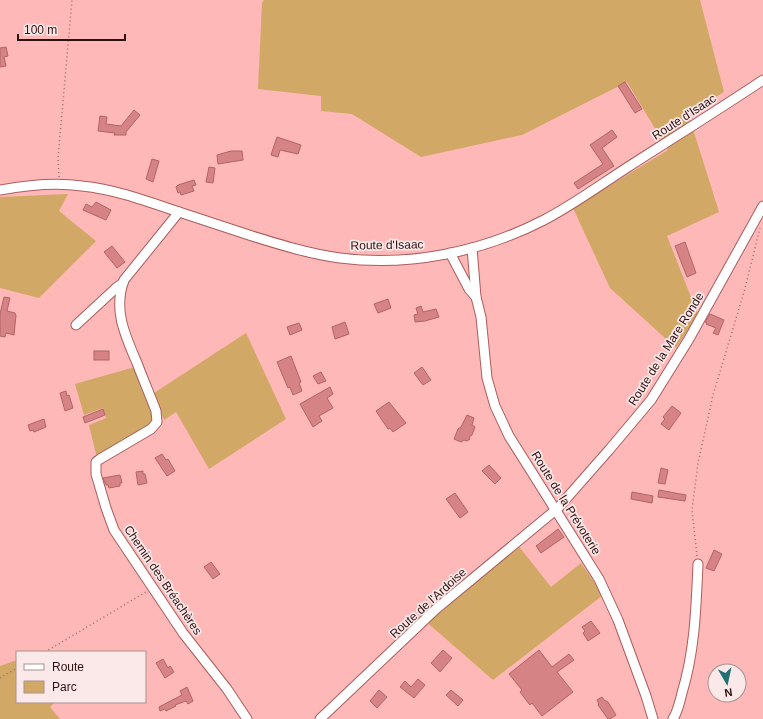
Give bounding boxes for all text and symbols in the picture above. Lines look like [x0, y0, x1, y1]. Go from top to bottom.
scale bar [18, 16, 125, 42]
text: 100 m [24, 23, 57, 37]
street label: Route d'Isaac [650, 91, 718, 143]
street label: Route d'Isaac [350, 237, 424, 253]
street label: Route de la Mare Ronde [625, 290, 707, 408]
street label: Route de la Prévoterie [528, 449, 604, 558]
street label: Chemin des Bréachères [121, 523, 205, 637]
street label: Route de l'Ardoise [387, 565, 469, 641]
legend [16, 651, 146, 703]
text: Route [52, 660, 84, 674]
north arrow [707, 663, 747, 703]
text: Parc [52, 680, 77, 694]
text: N [724, 686, 733, 699]

